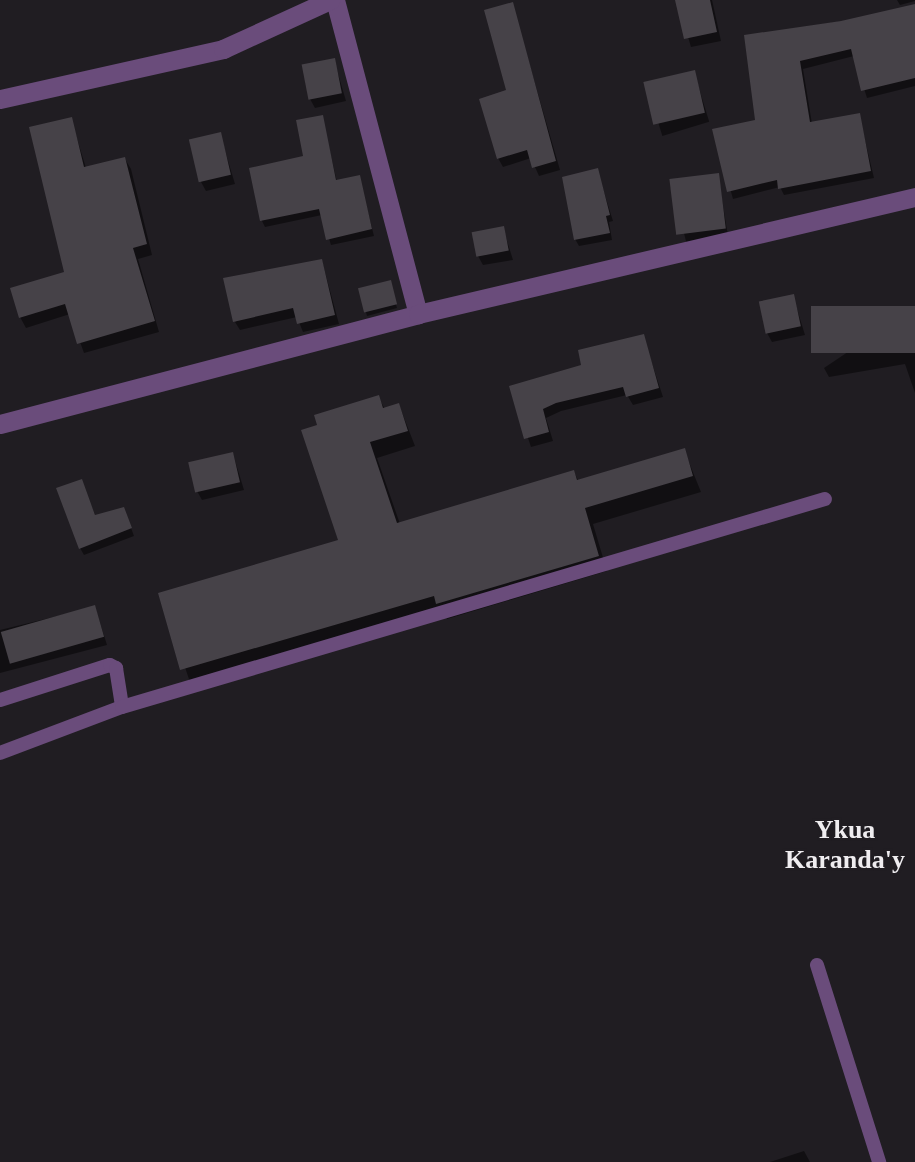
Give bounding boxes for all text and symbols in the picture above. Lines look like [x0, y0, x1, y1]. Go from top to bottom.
district label: Ykua Karanda'y [785, 814, 905, 876]

